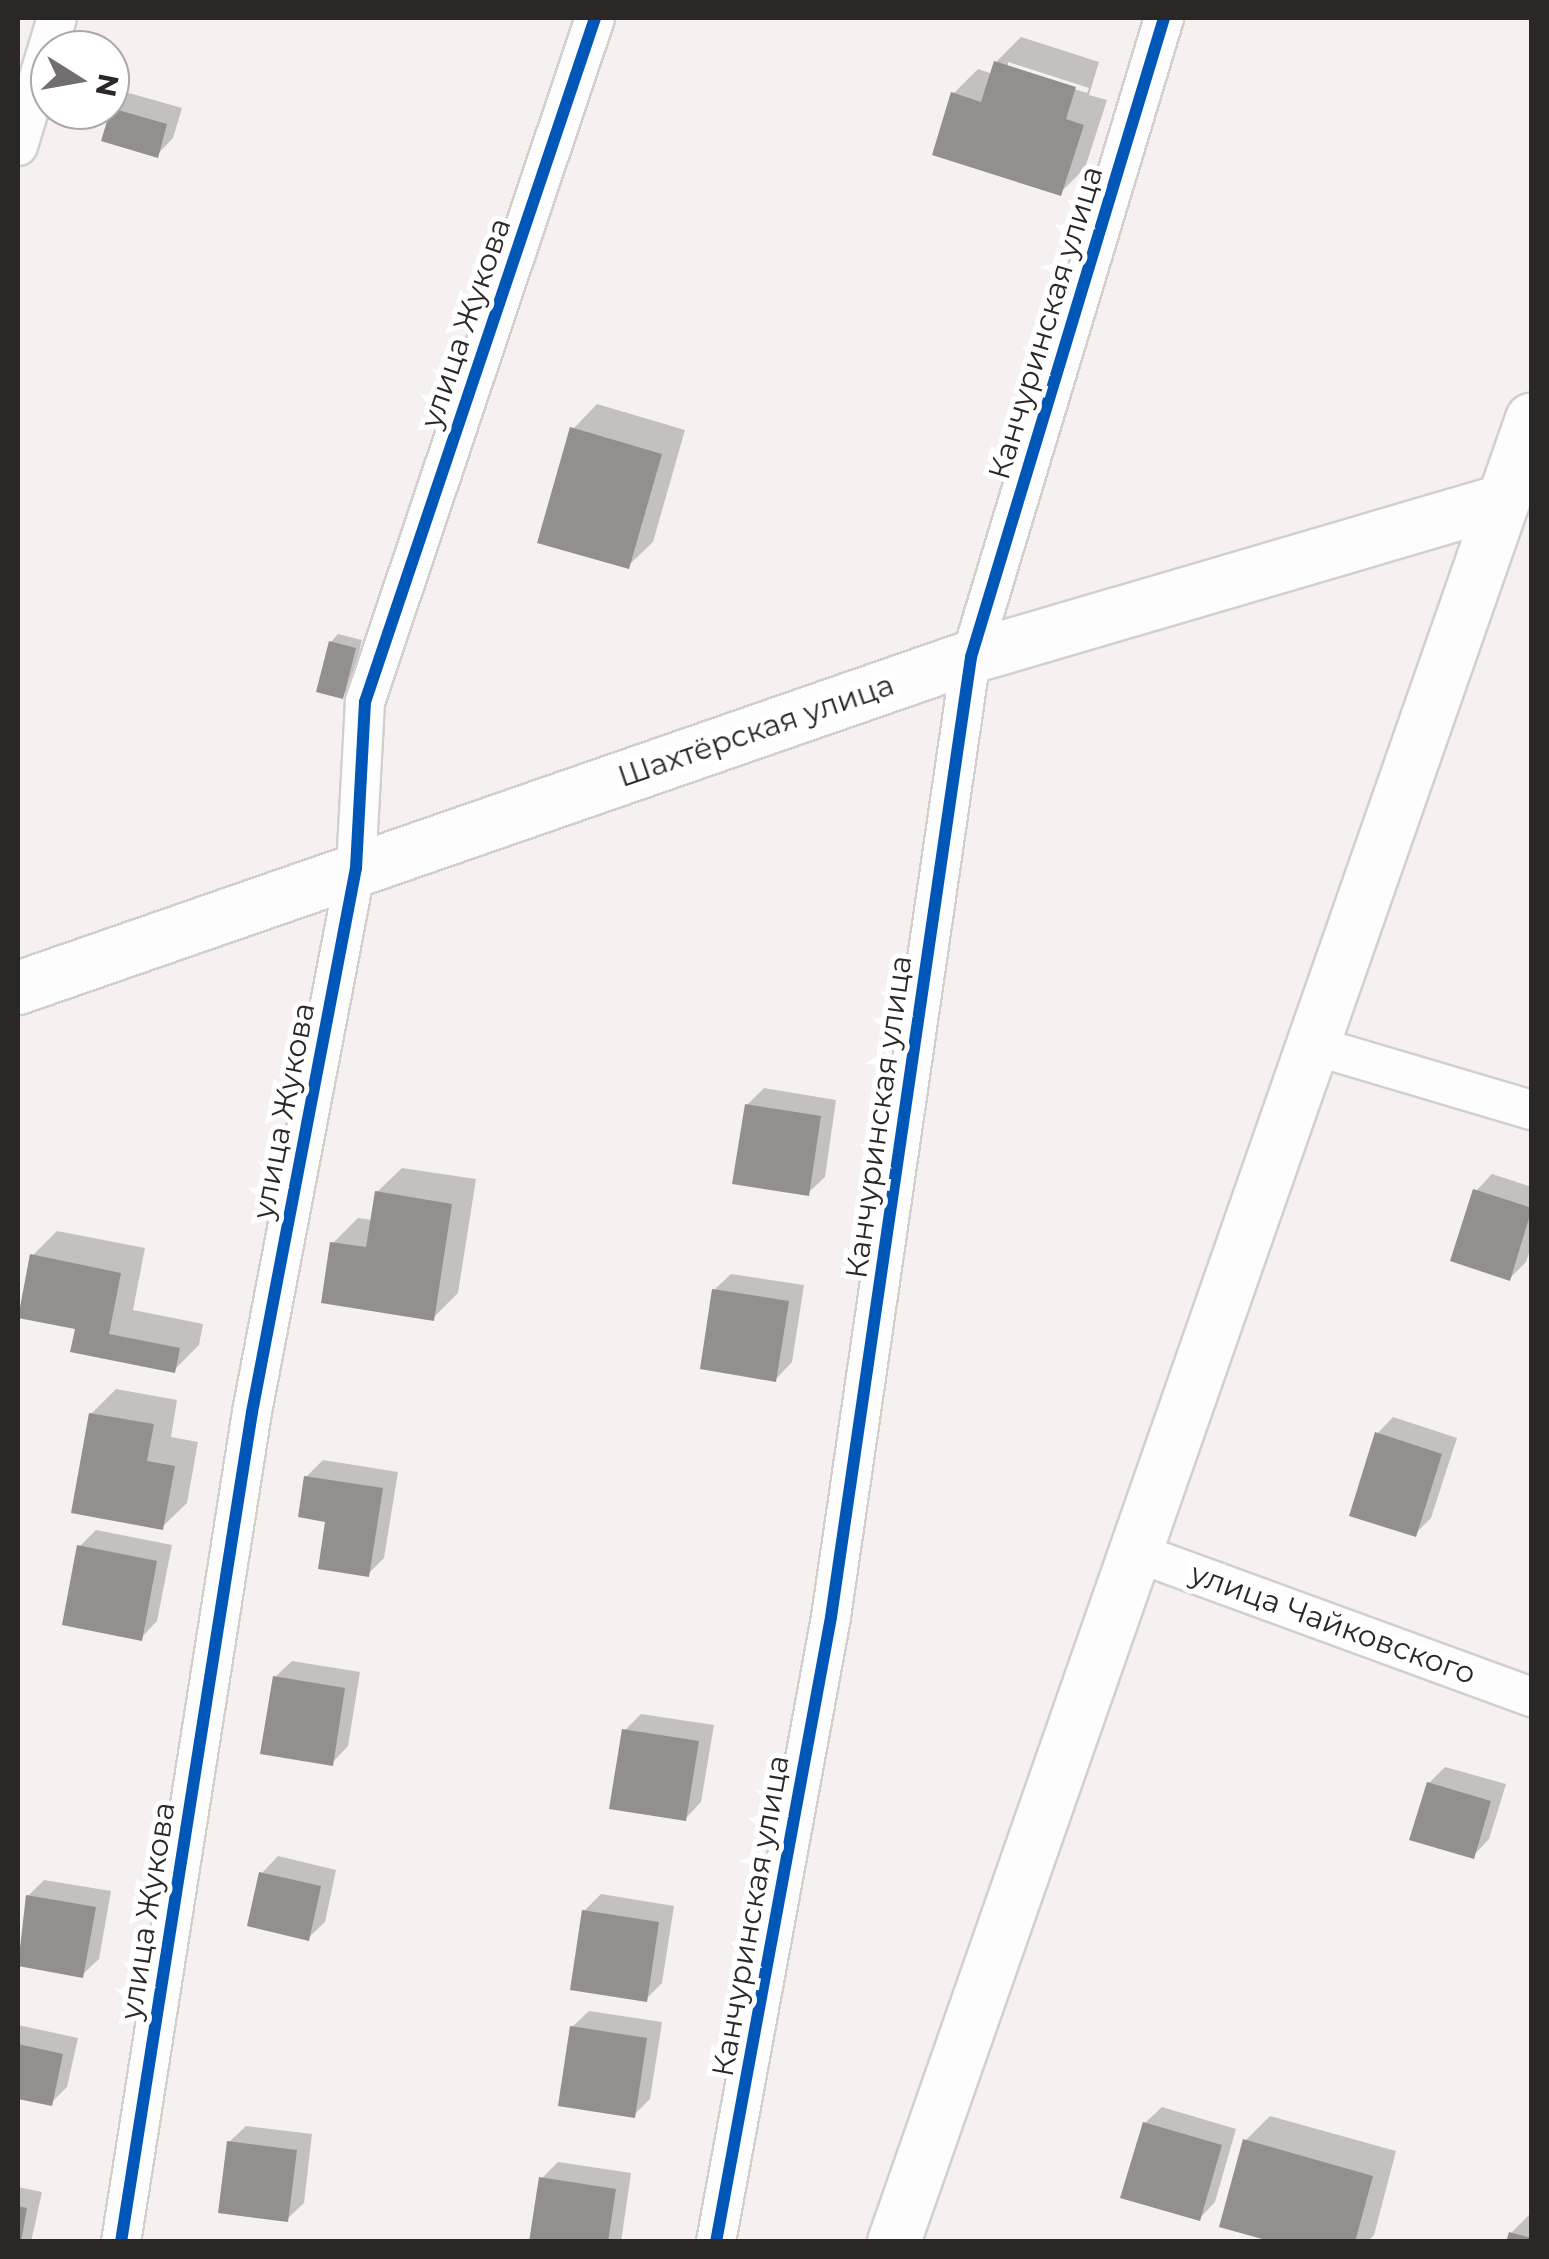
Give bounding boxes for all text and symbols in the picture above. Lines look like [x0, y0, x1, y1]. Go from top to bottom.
north arrow [30, 30, 130, 130]
text: N [89, 71, 126, 100]
street label: Канчуринская улица [981, 162, 1111, 484]
street label: улица Жукова [413, 213, 519, 433]
street label: Шахтёрская улица [613, 667, 899, 795]
street label: Канчуринская улица [839, 953, 919, 1281]
street label: улица Жукова [245, 1000, 323, 1222]
street label: улица Чайковского [1185, 1556, 1481, 1692]
street label: Канчуринская улица [705, 1752, 797, 2080]
street label: улица Жукова [113, 1800, 183, 2022]

